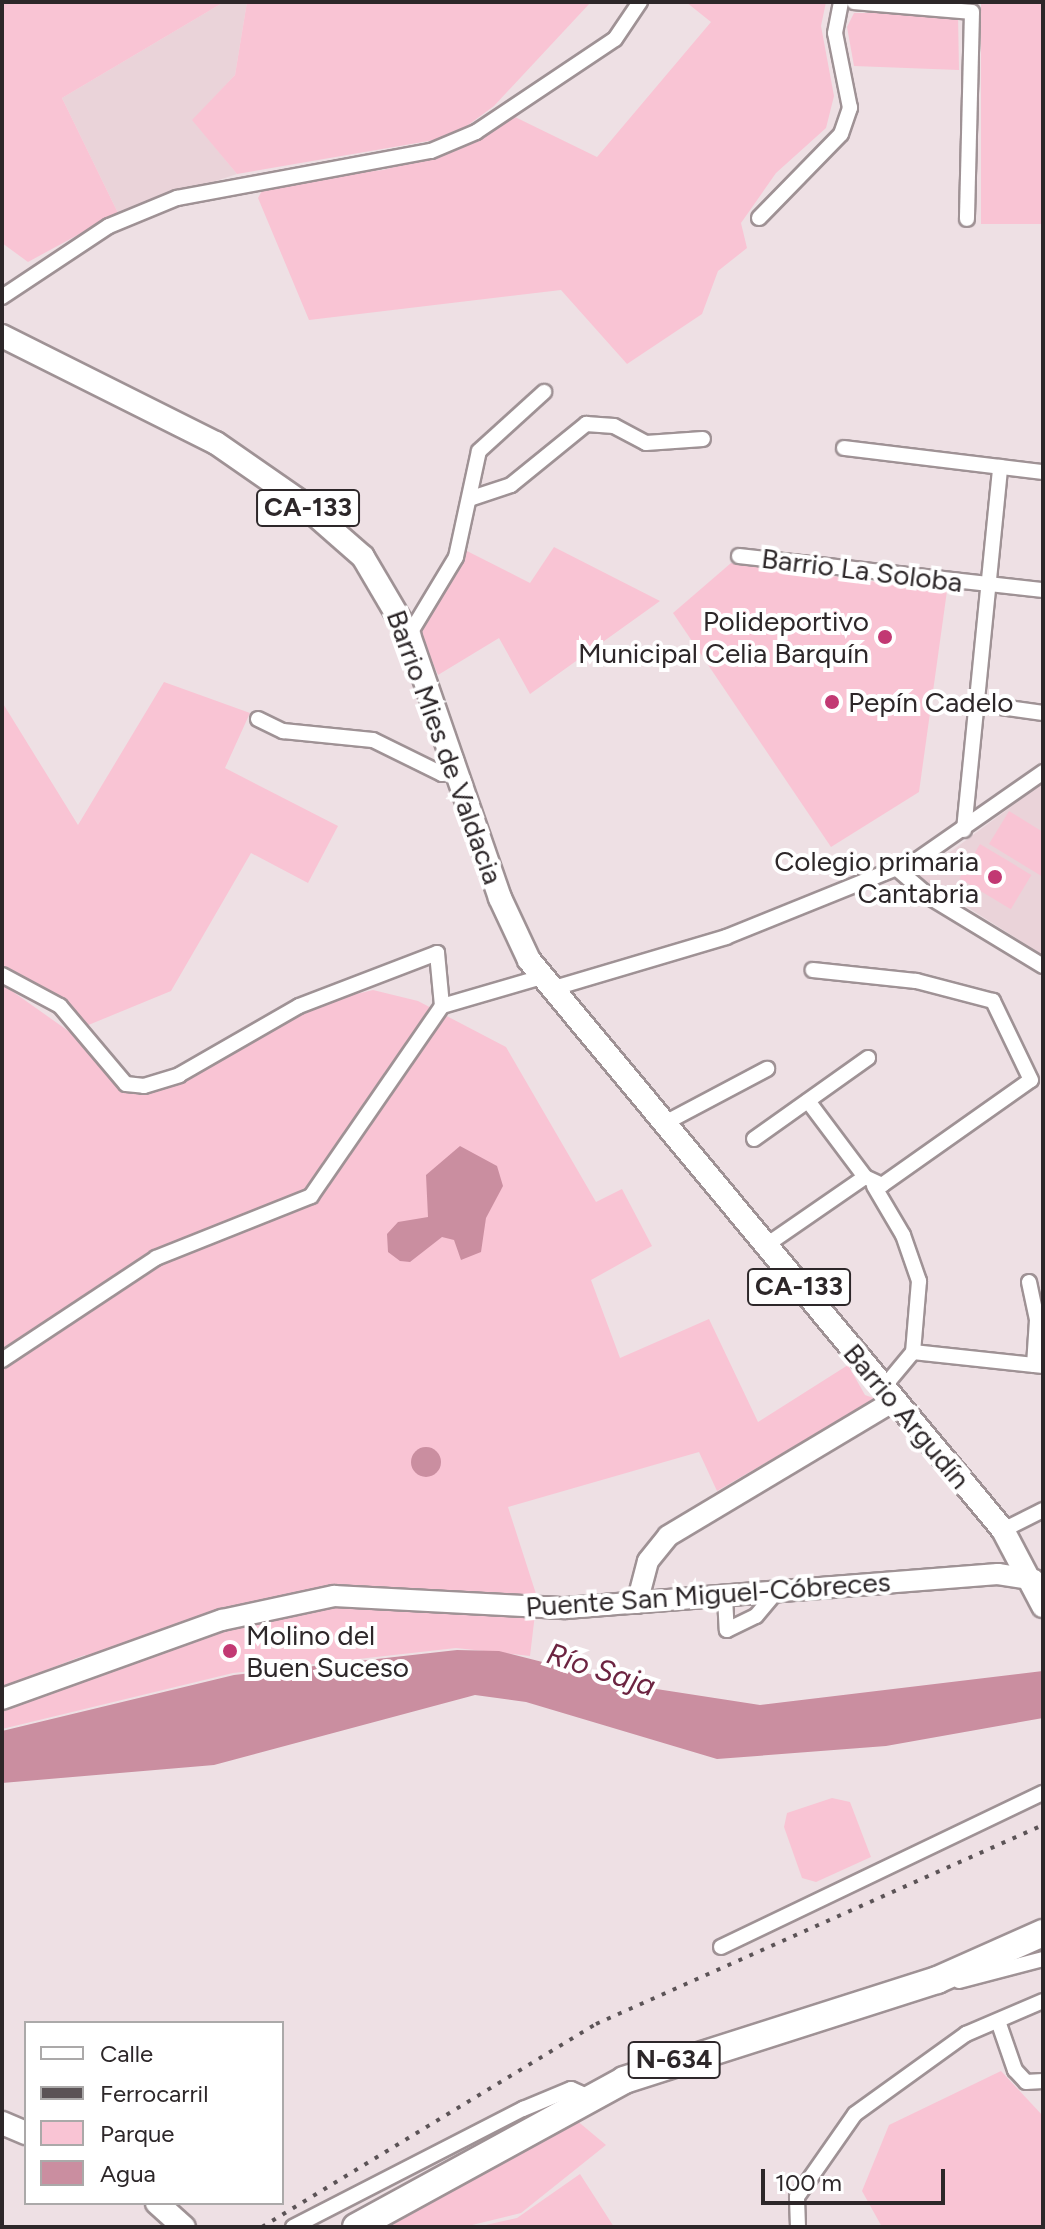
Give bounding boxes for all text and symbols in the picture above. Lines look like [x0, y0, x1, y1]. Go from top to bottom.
road number: CA-133 [256, 486, 360, 530]
street label: Barrio La Soloba [760, 541, 964, 599]
place label: Polideportivo Municipal Celia Barquín [578, 604, 869, 670]
street label: Barrio Mies de Valdacia [380, 605, 510, 889]
marker: Polideportivo Municipal Celia Barquín [876, 628, 894, 646]
place label: Pepín Cadelo [848, 685, 1013, 719]
marker: Pepín Cadelo [823, 693, 841, 711]
place label: Colegio primaria Cantabria [774, 844, 979, 910]
marker: Colegio primaria Cantabria [986, 868, 1004, 886]
road number: CA-133 [747, 1265, 851, 1309]
street label: Barrio Argudín [837, 1337, 977, 1495]
street label: Puente San Miguel-Cóbreces [524, 1564, 892, 1624]
place label: Molino del Buen Suceso [246, 1618, 409, 1684]
water label: Río Saja [542, 1636, 660, 1704]
marker: Molino del Buen Suceso [221, 1642, 239, 1660]
legend [24, 2021, 284, 2205]
road number: N-634 [626, 2038, 722, 2082]
text: Calle [100, 2039, 153, 2068]
text: Ferrocarril [100, 2079, 208, 2108]
text: Parque [100, 2119, 174, 2148]
scale bar [765, 2153, 949, 2203]
text: Agua [100, 2159, 156, 2188]
text: 100 m [775, 2168, 842, 2197]

